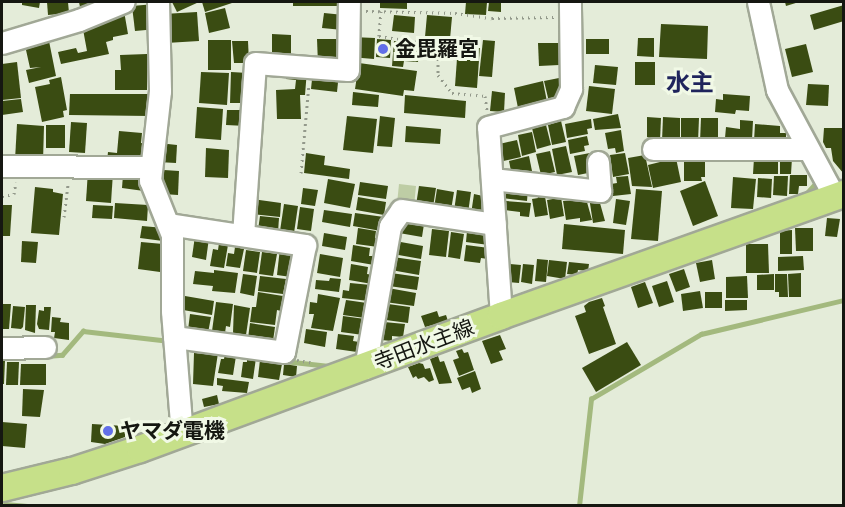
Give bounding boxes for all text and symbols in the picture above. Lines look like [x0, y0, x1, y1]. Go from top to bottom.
place label: 金毘羅宮 [395, 36, 479, 62]
marker: 金毘羅宮 [376, 42, 390, 56]
district label: 水主 [666, 70, 714, 98]
street label: 寺田水主線 [370, 314, 478, 376]
place label: ヤマダ電機 [120, 418, 225, 444]
marker: ヤマダ電機 [101, 424, 115, 438]

